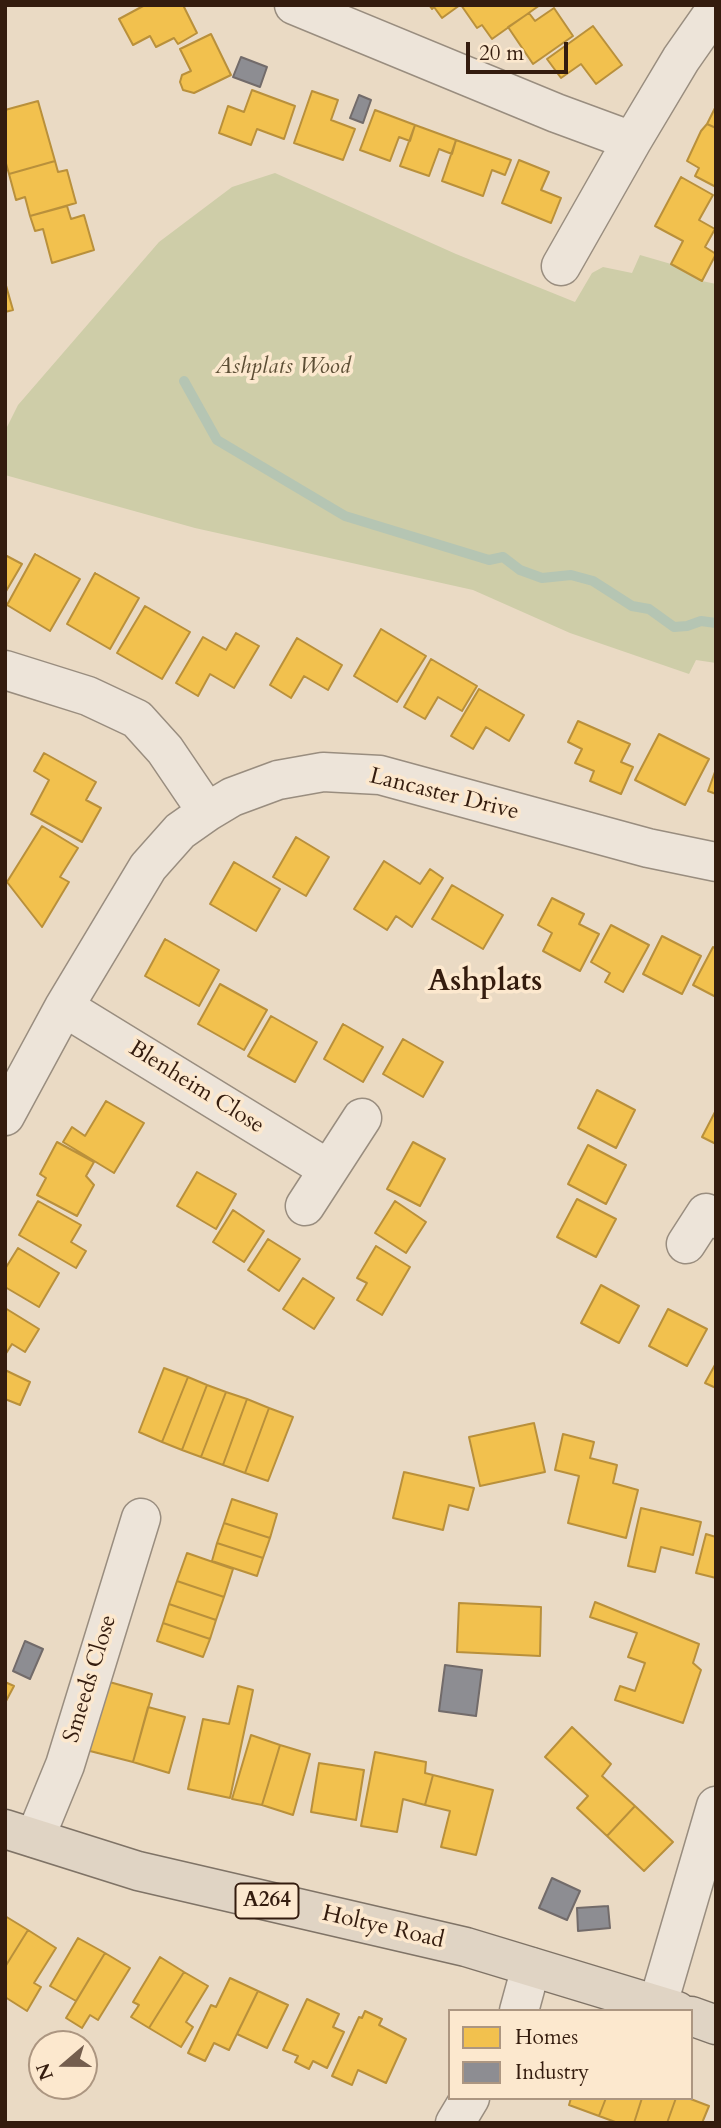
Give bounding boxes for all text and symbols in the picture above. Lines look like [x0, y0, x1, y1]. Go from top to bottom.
scale bar [469, 28, 570, 72]
text: 20 m [479, 39, 524, 68]
park label: Ashplats Wood [215, 354, 351, 382]
street label: Lancaster Drive [366, 763, 522, 827]
district label: Ashplats [428, 965, 542, 1001]
street label: Blenheim Close [123, 1035, 269, 1141]
street label: Smeeds Close [59, 1612, 123, 1746]
road number: A264 [236, 1884, 298, 1918]
street label: Holtye Road [319, 1901, 447, 1955]
legend [448, 2009, 693, 2100]
text: Homes [515, 2023, 578, 2052]
north arrow [28, 2030, 98, 2100]
text: Industry [515, 2058, 589, 2087]
text: N [30, 2059, 60, 2084]

